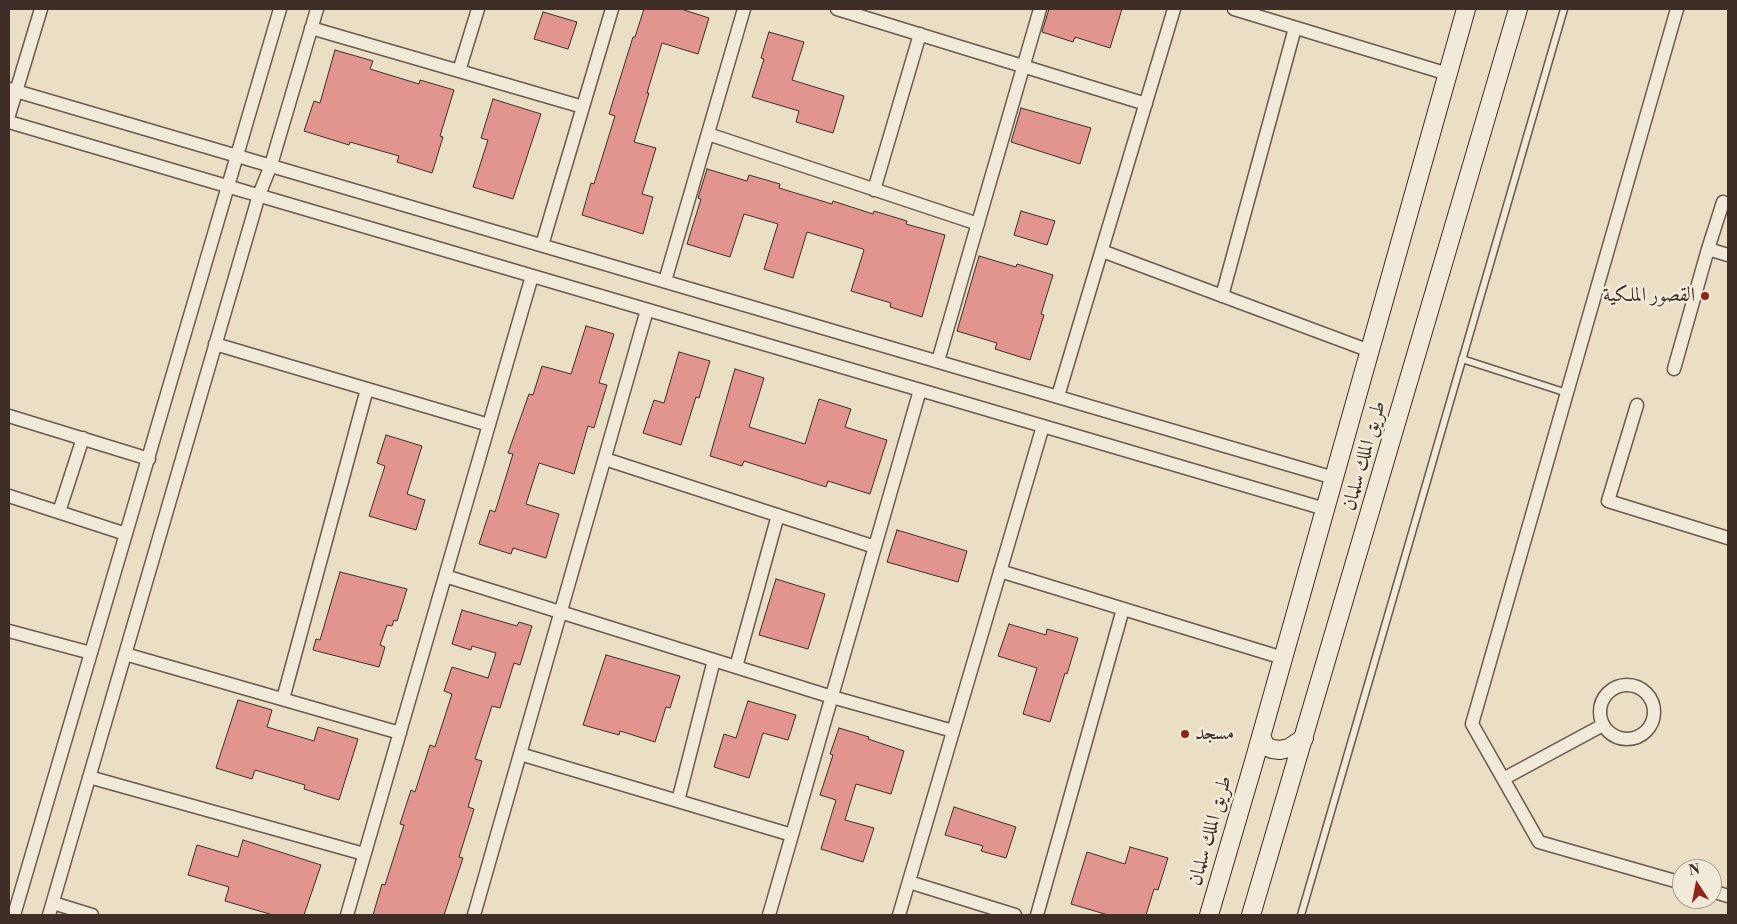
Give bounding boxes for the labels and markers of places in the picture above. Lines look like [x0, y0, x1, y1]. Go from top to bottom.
place label: القصور الملكية [1603, 284, 1695, 308]
marker: القصور الملكية [1699, 290, 1711, 302]
place label: مسجد [1195, 722, 1234, 746]
marker: مسجد [1179, 728, 1191, 740]

